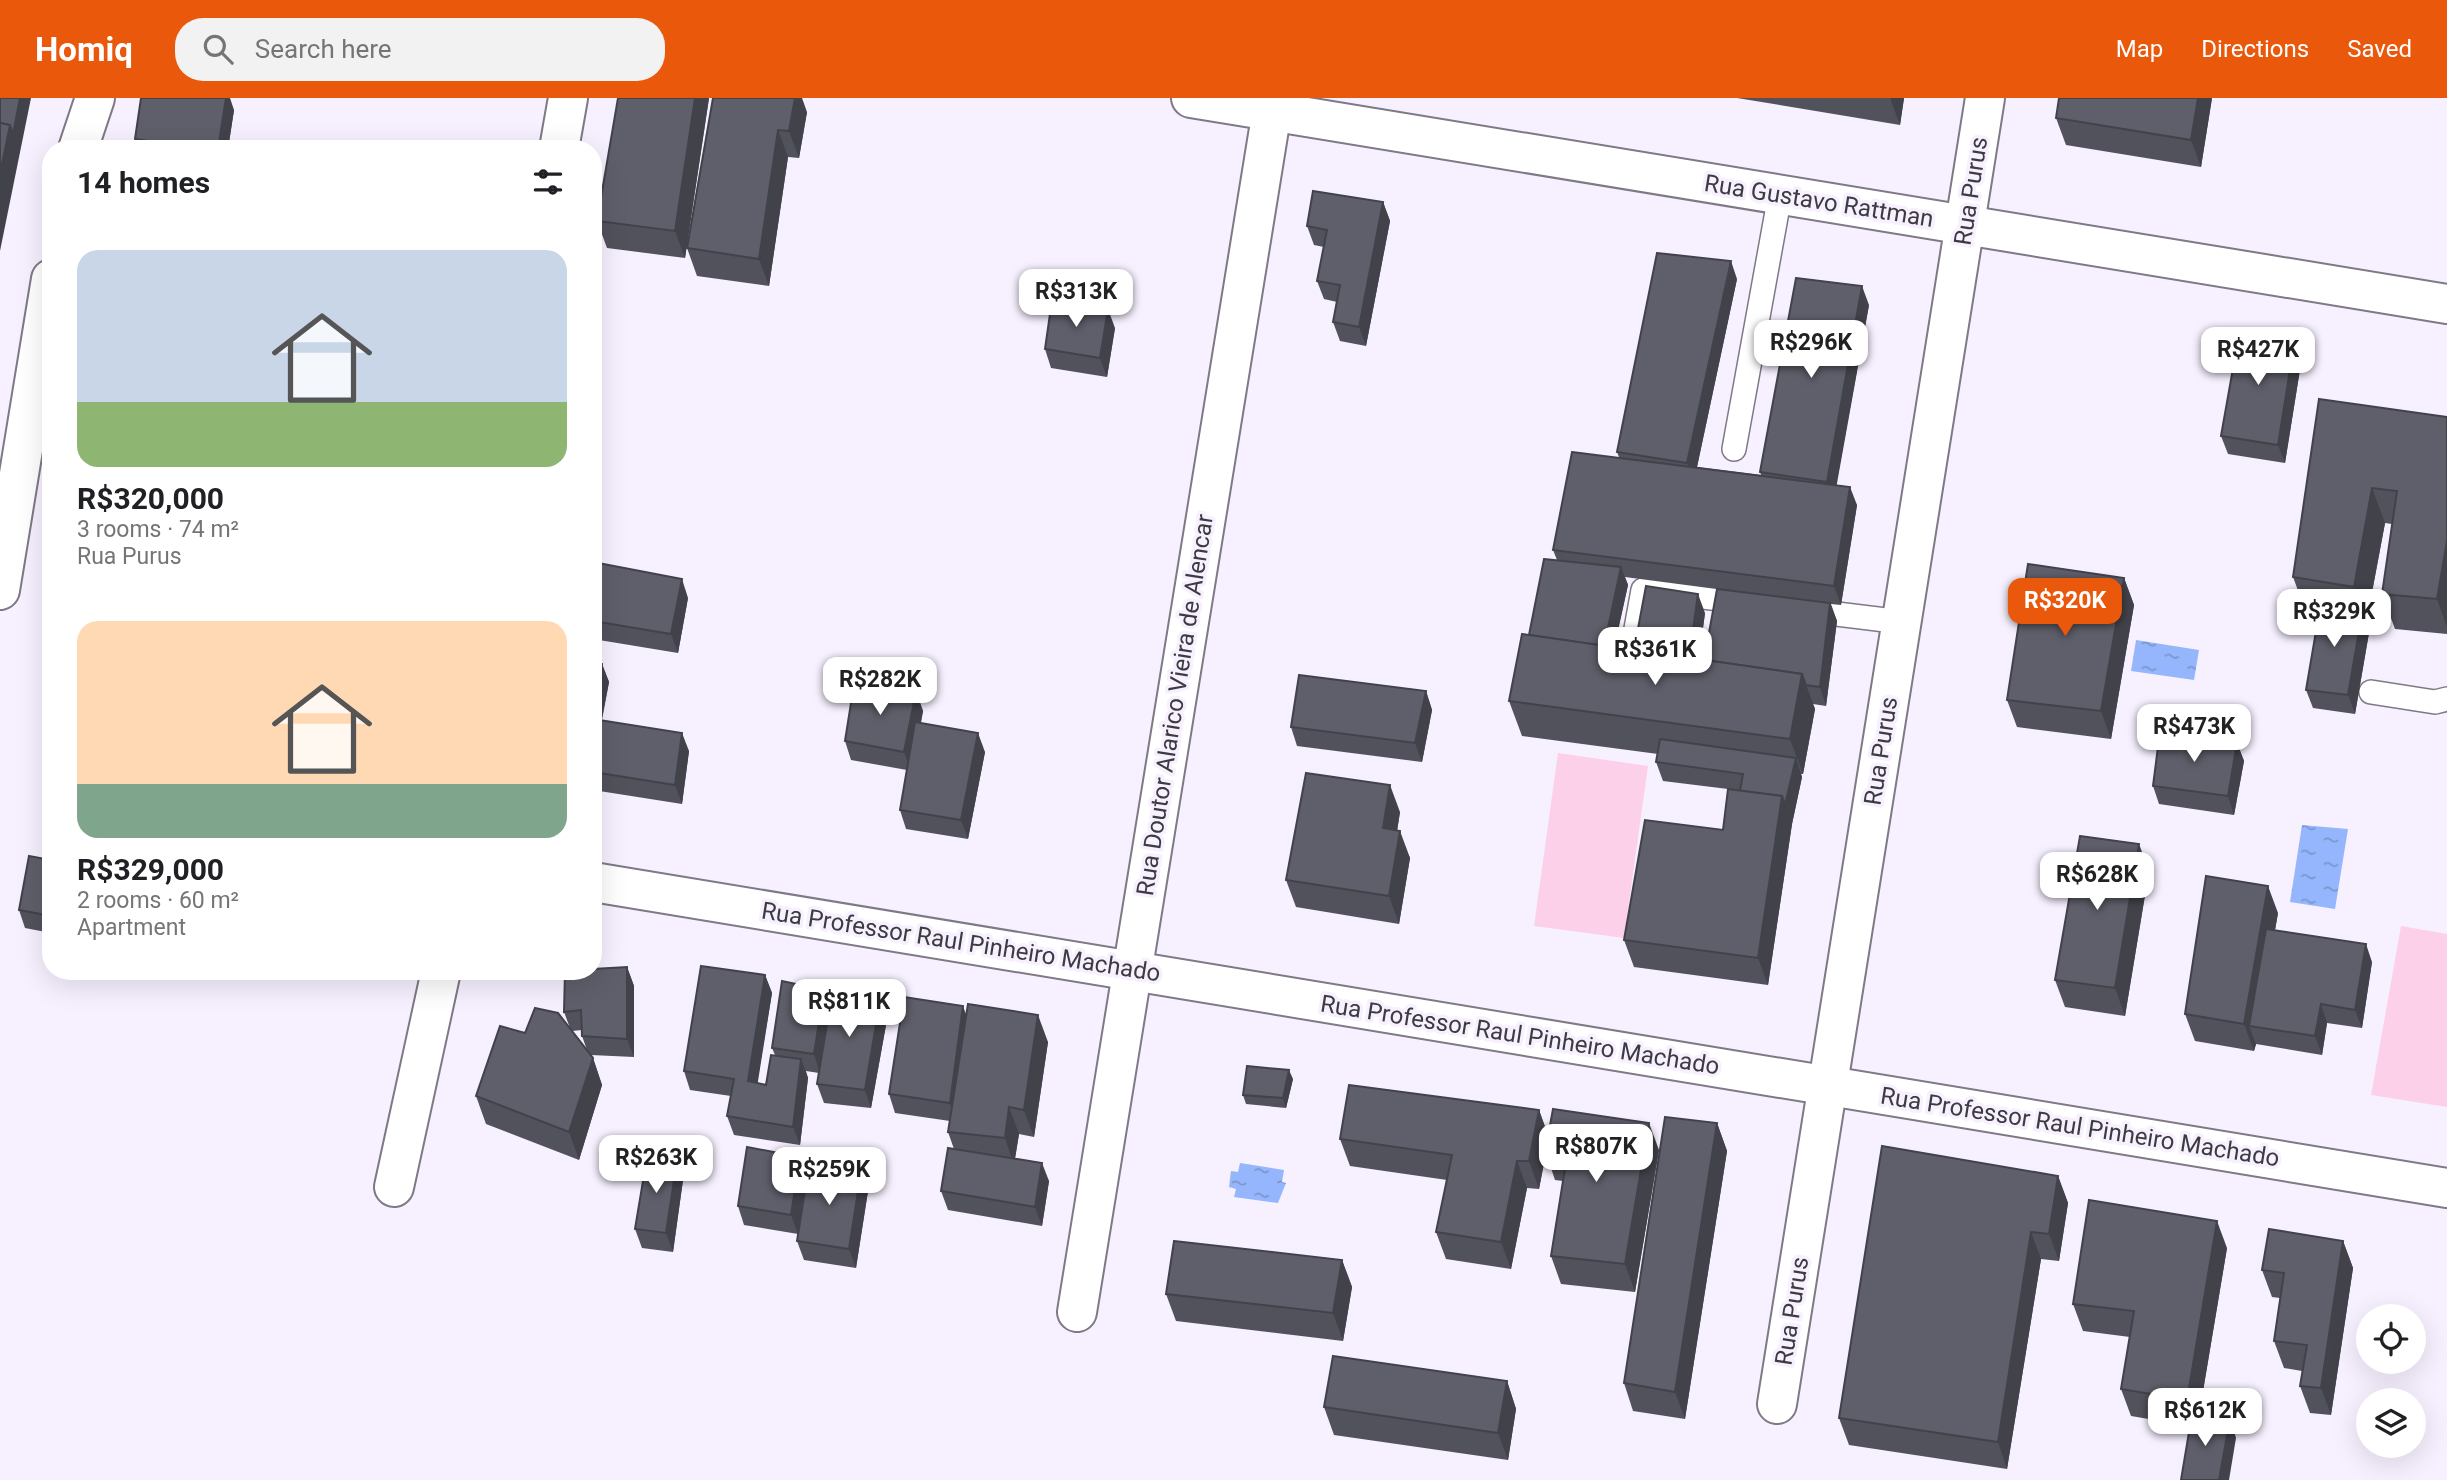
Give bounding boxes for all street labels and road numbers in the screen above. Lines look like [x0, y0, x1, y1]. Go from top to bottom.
street label: Rua Purus [1949, 135, 1993, 247]
street label: Rua Gustavo Rattman [1702, 169, 1936, 233]
street label: Rua Doutor Alarico Vieira de Alencar [1131, 512, 1219, 898]
street label: Rua Purus [1859, 695, 1903, 807]
street label: Rua Professor Raul Pinheiro Machado [760, 897, 1162, 987]
street label: Rua Professor Raul Pinheiro Machado [1319, 990, 1721, 1080]
street label: Rua Professor Raul Pinheiro Machado [1879, 1082, 2281, 1172]
street label: Rua Purus [1770, 1255, 1814, 1367]

